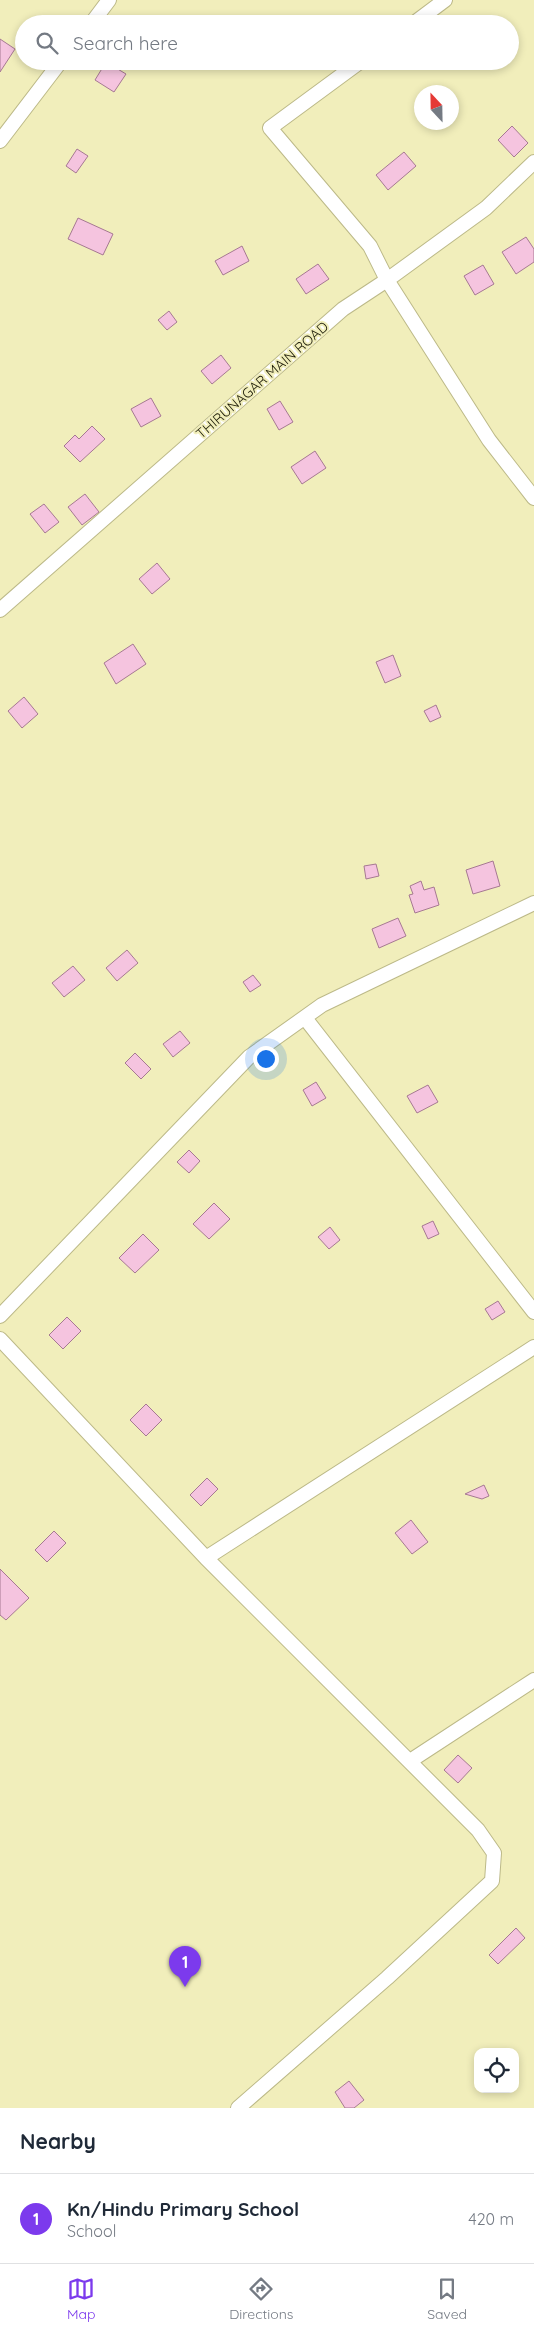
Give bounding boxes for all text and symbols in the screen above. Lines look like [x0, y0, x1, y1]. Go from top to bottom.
search box [15, 15, 519, 70]
icon: search [33, 29, 61, 57]
text: Search here [73, 31, 178, 55]
north arrow [414, 85, 459, 130]
street label: THIRUNAGAR MAIN ROAD [192, 318, 332, 442]
your location [253, 1046, 279, 1072]
pin: 1 [169, 1946, 201, 1987]
map controls [474, 2048, 519, 2093]
button: locate [474, 2048, 519, 2093]
text: Nearby [20, 2128, 96, 2154]
text: Kn/Hindu Primary School [67, 2197, 299, 2221]
text: 1 [33, 2209, 39, 2229]
text: 420 m [468, 2209, 514, 2229]
text: School [67, 2221, 116, 2241]
tab: Map [67, 2275, 95, 2323]
tab: Directions [229, 2275, 293, 2323]
tab: Saved [427, 2275, 467, 2323]

